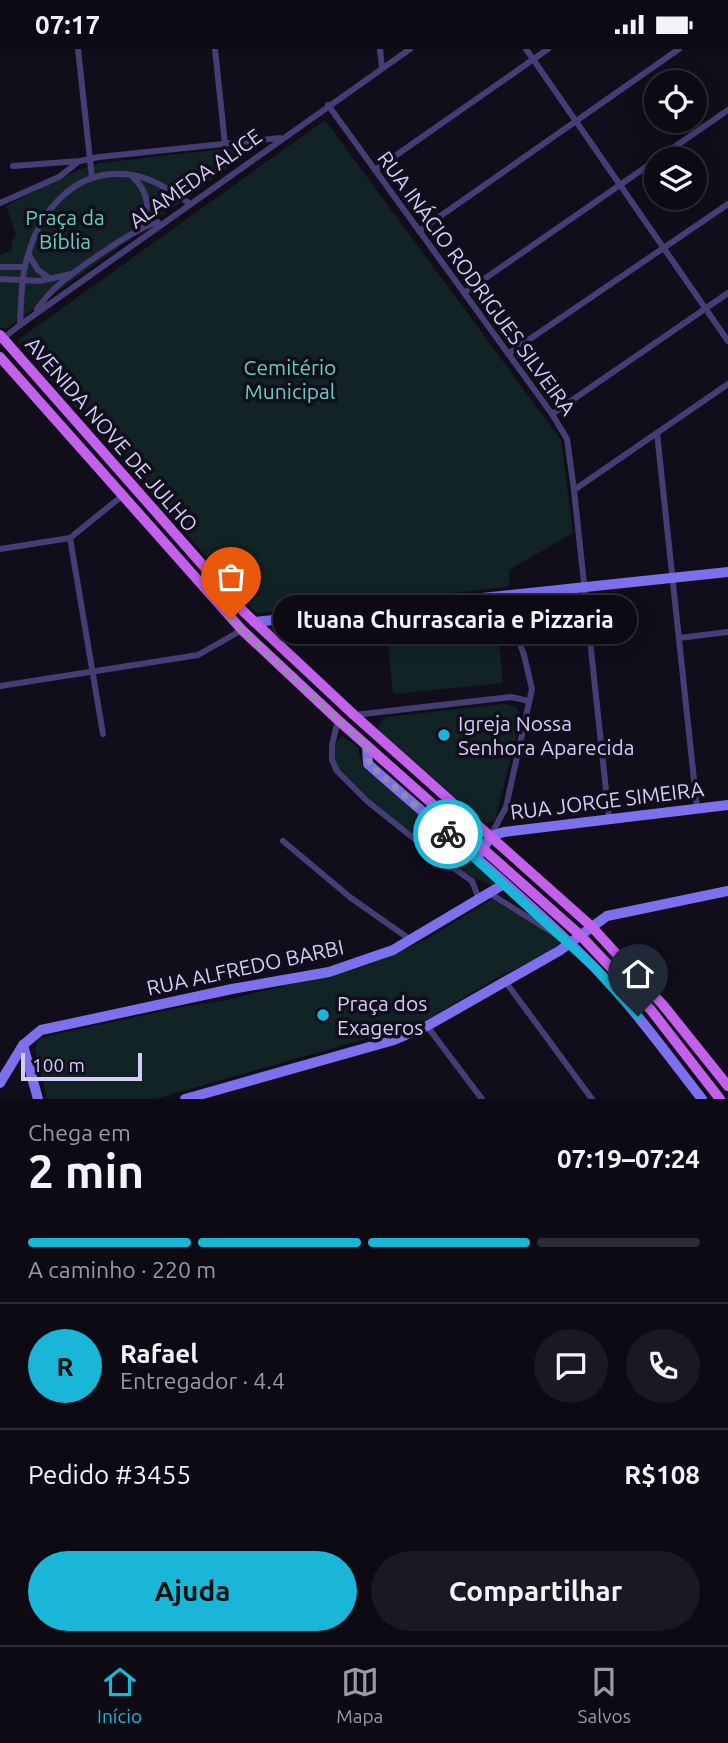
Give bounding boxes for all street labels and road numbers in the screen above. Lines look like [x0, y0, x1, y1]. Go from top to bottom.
street label: ALAMEDA ALICE [124, 123, 266, 233]
street label: RUA INÁCIO RODRIGUES SILVEIRA [373, 146, 581, 420]
street label: AVENIDA NOVE DE JULHO [21, 332, 203, 536]
street label: RUA JORGE SIMEIRA [509, 776, 706, 824]
street label: RUA ALFREDO BARBI [144, 934, 346, 1000]

